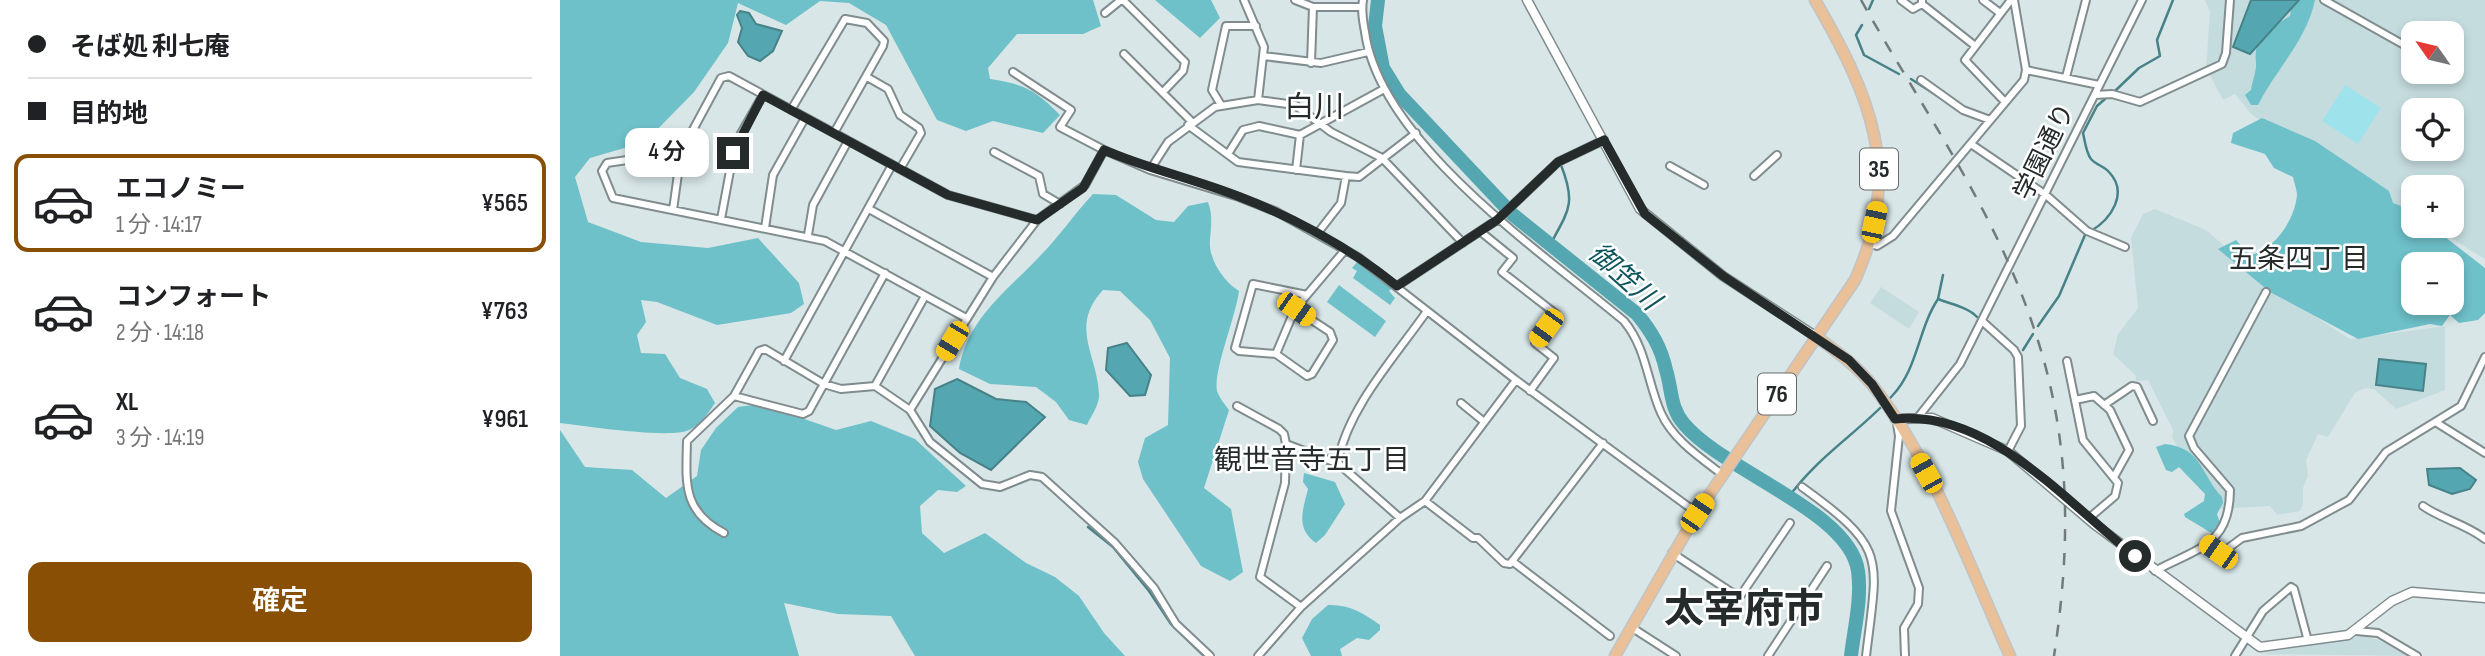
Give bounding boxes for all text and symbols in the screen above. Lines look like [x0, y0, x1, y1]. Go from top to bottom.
north arrow [2401, 21, 2464, 84]
map controls [2401, 21, 2464, 315]
text: そば処 利七庵 [70, 32, 230, 63]
district label: 白川 [1284, 90, 1344, 126]
street label: 学園通り [2008, 98, 2082, 206]
button: locate [2401, 98, 2464, 161]
text: 目的地 [70, 99, 148, 130]
callout: 4 分 [624, 128, 708, 178]
route end [717, 137, 749, 169]
text: 4 分 [649, 138, 685, 166]
road number: 35 [1860, 148, 1898, 190]
icon: car [32, 172, 95, 235]
text: エコノミー [116, 174, 246, 205]
button: + [2401, 175, 2464, 238]
text: ¥565 [481, 188, 528, 219]
car [1860, 199, 1889, 245]
text: 1 分 · 14:17 [116, 211, 202, 239]
water label: 御笠川 [1582, 237, 1668, 319]
district label: 五条四丁目 [2229, 243, 2369, 276]
button: − [2401, 252, 2464, 315]
icon: car [32, 280, 95, 343]
text: コンフォート [116, 282, 271, 313]
car [1273, 288, 1320, 330]
text: ¥763 [481, 296, 528, 327]
car [1526, 305, 1567, 351]
car [933, 318, 972, 364]
text: 2 分 · 14:18 [116, 319, 204, 347]
road number: 76 [1758, 374, 1796, 414]
text: XL [116, 387, 138, 418]
icon: car [32, 388, 95, 451]
text: ¥961 [481, 404, 528, 435]
text: 3 分 · 14:19 [116, 424, 204, 452]
district label: 観世音寺五丁目 [1214, 444, 1410, 477]
car [1907, 450, 1946, 496]
car [1677, 490, 1718, 536]
car [2195, 531, 2242, 573]
route start [2119, 540, 2151, 572]
button: 確定 [28, 562, 532, 642]
district label: 太宰府市 [1664, 586, 1824, 634]

